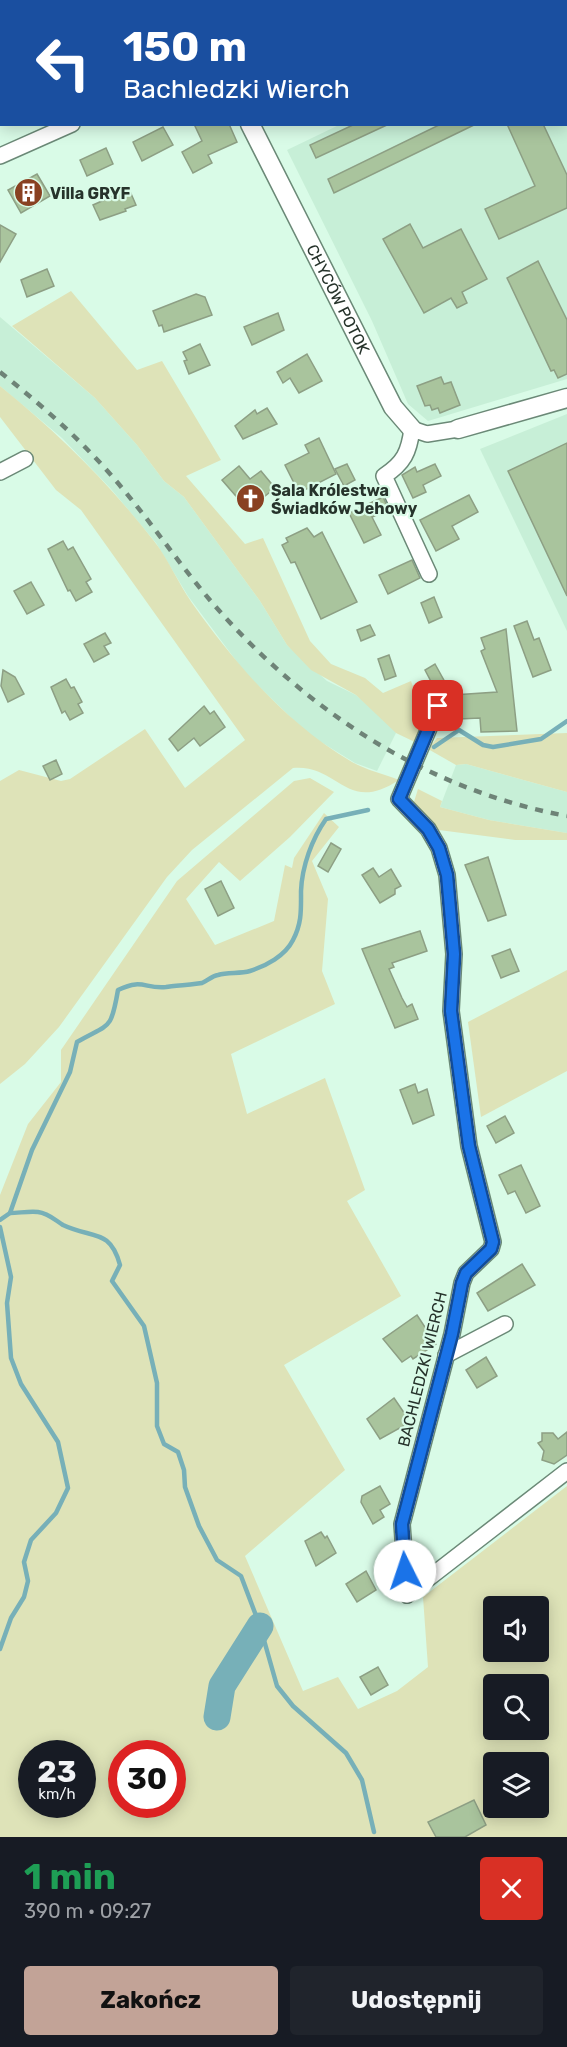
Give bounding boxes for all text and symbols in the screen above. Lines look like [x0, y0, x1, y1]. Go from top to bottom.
text: 150 m [123, 22, 247, 72]
icon: left [24, 24, 102, 102]
text: Bachledzki Wierch [123, 73, 350, 105]
building icon: Villa GRYF [13, 177, 45, 209]
place label: Villa GRYF [50, 184, 131, 203]
street label: CHYCÓW POTOK [302, 241, 374, 357]
place label: Sala Królestwa Świadków Jehowy [271, 481, 418, 518]
church icon: Sala Królestwa Świadków Jehowy [234, 483, 266, 515]
pin [412, 680, 463, 731]
icon: arrive [421, 689, 454, 722]
street label: BACHLEDZKI WIERCH [394, 1289, 451, 1449]
position arrow [373, 1539, 437, 1603]
map controls [483, 1596, 549, 1818]
button: sound [483, 1596, 549, 1662]
button: search [483, 1674, 549, 1740]
speed limit sign: 30 [108, 1740, 186, 1818]
button: layers [483, 1752, 549, 1818]
text: 23 [37, 1754, 77, 1790]
text: km/h [38, 1785, 76, 1803]
text: 1 min [24, 1855, 116, 1898]
button: close [480, 1857, 543, 1920]
text: 390 m · 09:27 [24, 1899, 151, 1923]
button: Zakończ [24, 1966, 278, 2035]
button: Udostępnij [290, 1966, 543, 2035]

